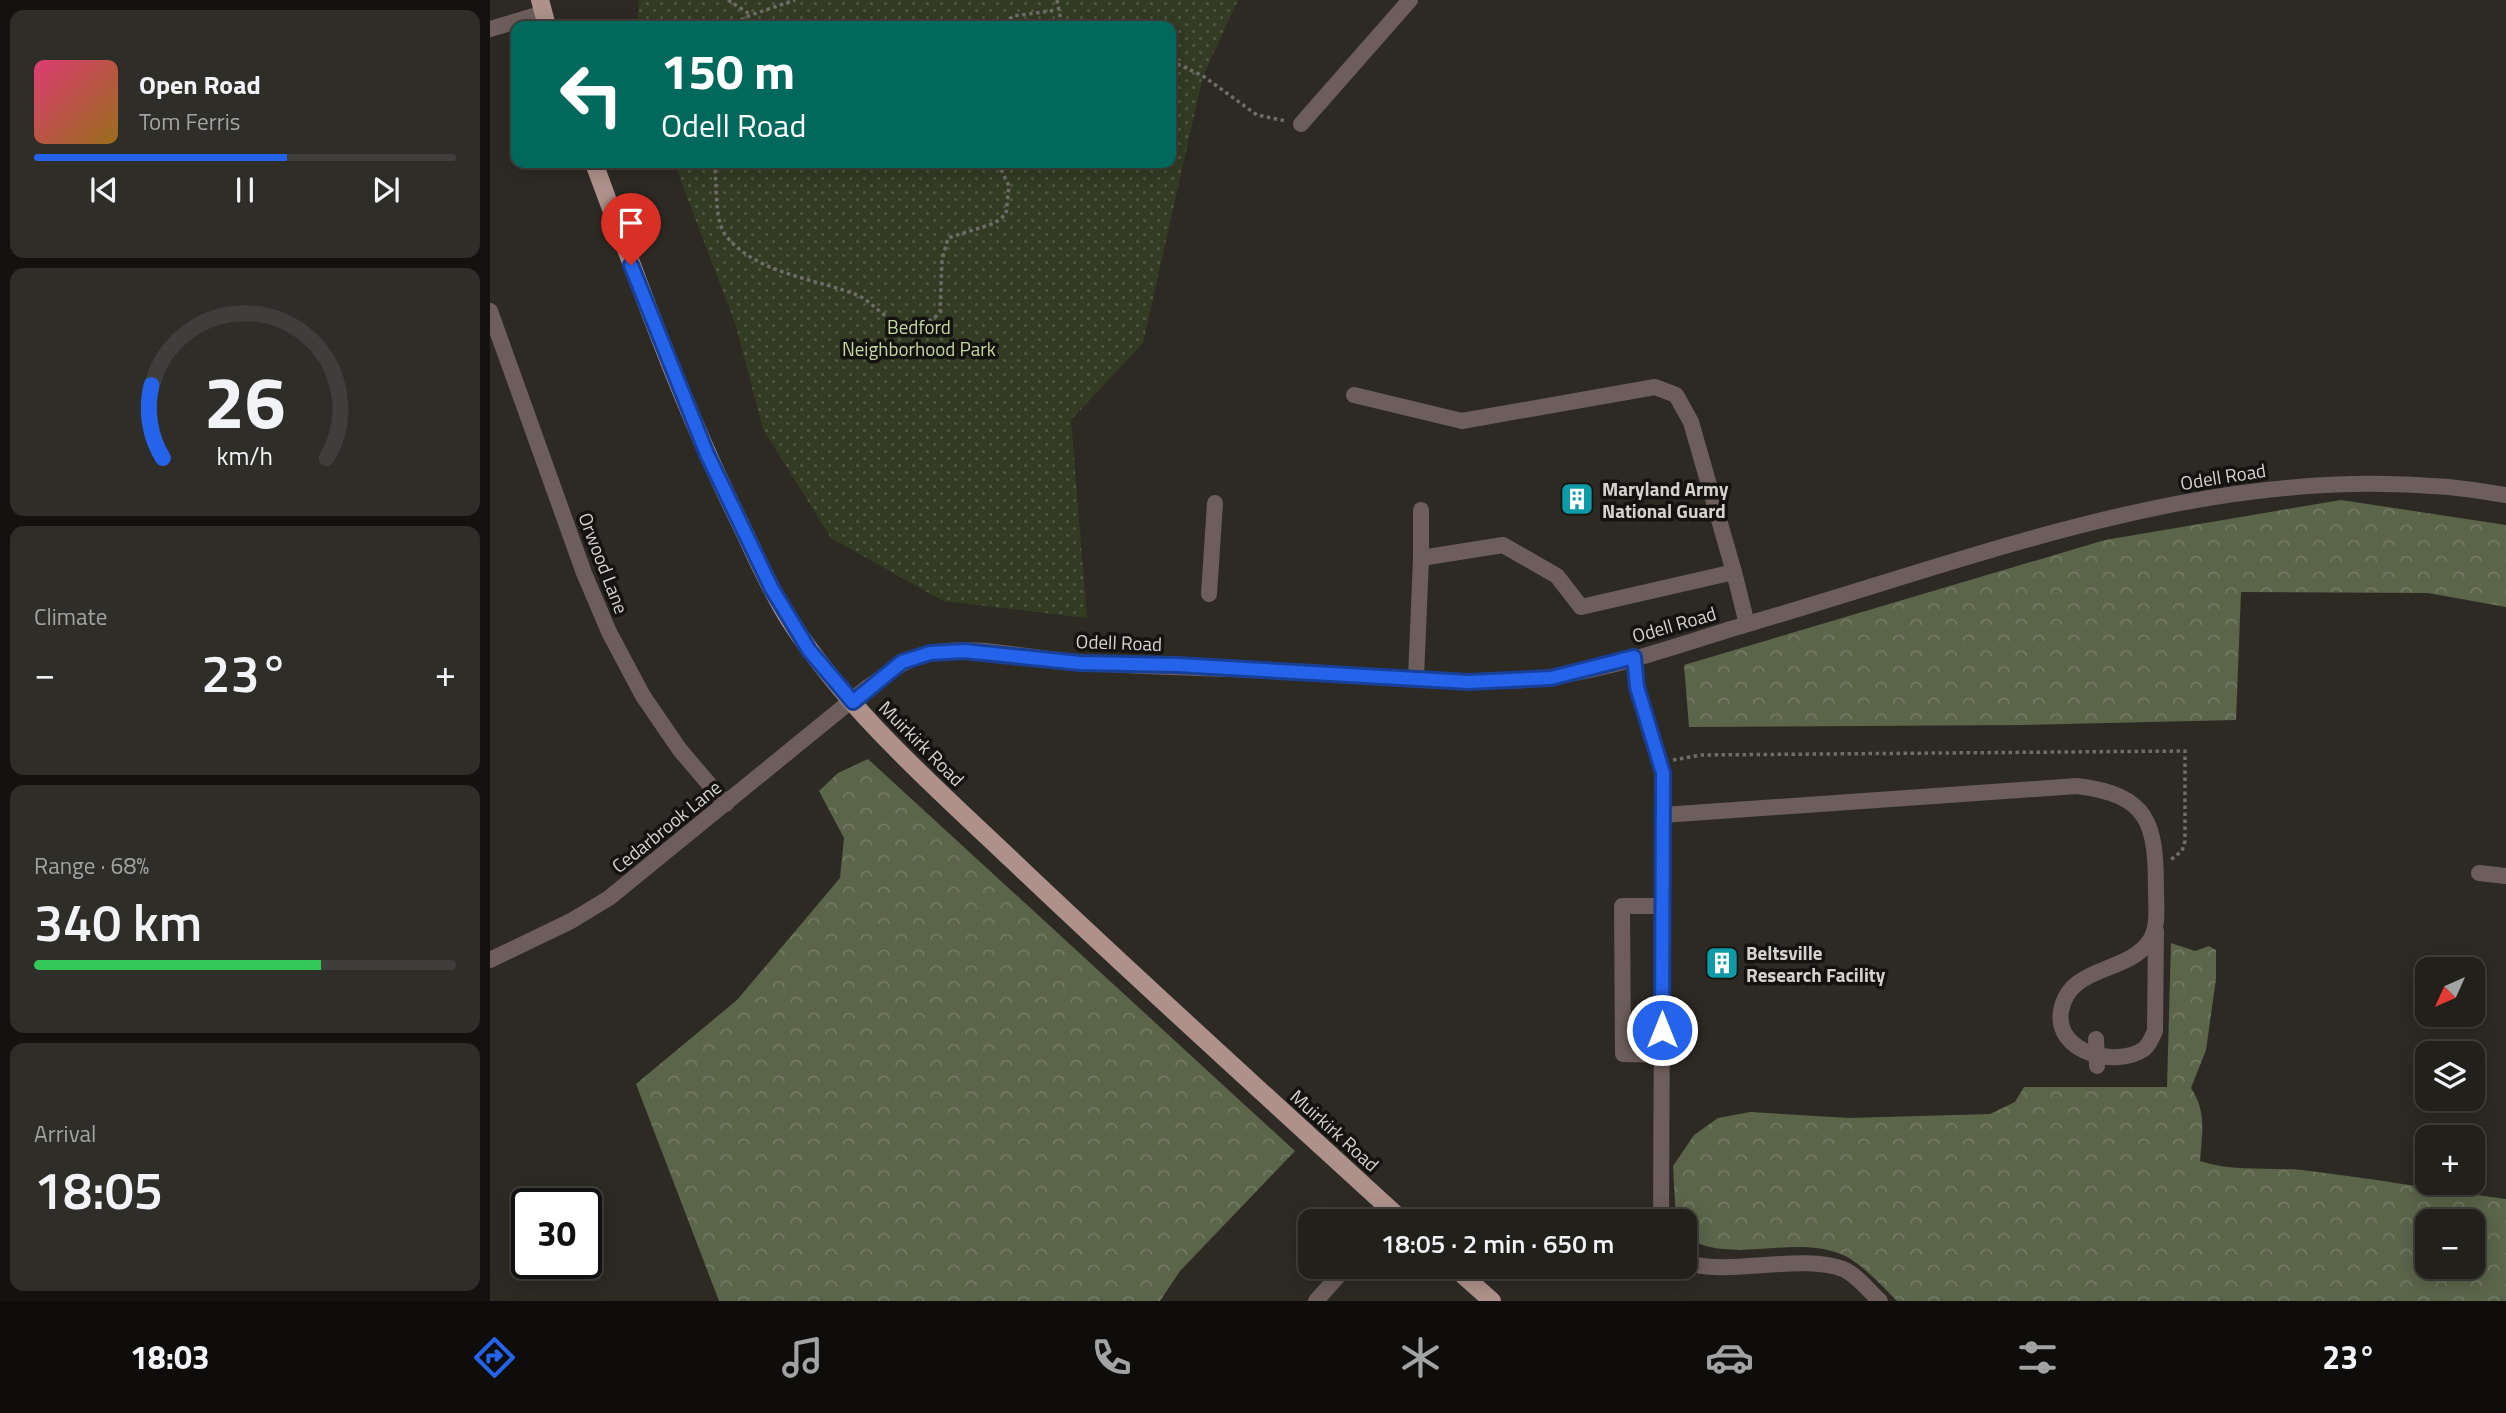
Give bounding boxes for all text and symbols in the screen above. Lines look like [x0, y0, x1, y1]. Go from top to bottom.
text: 150 m [661, 33, 795, 108]
icon: left [546, 49, 637, 140]
text: Open Road [139, 65, 261, 104]
text: Odell Road [661, 101, 806, 149]
text: Tom Ferris [139, 104, 240, 139]
icon: previous [85, 171, 123, 209]
icon: pause [226, 171, 264, 209]
icon: next [367, 171, 405, 209]
pin [601, 193, 661, 265]
icon: arrive [612, 204, 650, 242]
park label: Bedford Neighborhood Park [842, 312, 996, 363]
text: 26 [204, 347, 286, 457]
text: km/h [217, 437, 273, 475]
street label: Odell Road [2178, 455, 2268, 497]
place label: Maryland Army National Guard [1602, 474, 1729, 525]
building icon: Maryland Army National Guard [1558, 480, 1596, 518]
street label: Orwood Lane [571, 508, 637, 618]
street label: Odell Road [1629, 598, 1719, 650]
text: Climate [34, 599, 107, 634]
street label: Odell Road [1075, 626, 1163, 658]
text: 23° [201, 633, 289, 712]
text: − [34, 644, 55, 702]
text: + [435, 644, 456, 702]
street label: Muirkirk Road [872, 693, 972, 793]
street label: Cedarbrook Lane [605, 773, 727, 879]
text: Range · 68% [34, 848, 149, 883]
text: 340 km [34, 882, 202, 961]
place label: Beltsville Research Facility [1746, 938, 1886, 989]
building icon: Beltsville Research Facility [1703, 944, 1741, 982]
north arrow [2415, 957, 2485, 1027]
map controls [2415, 957, 2485, 1279]
position arrow [1625, 993, 1699, 1067]
button: layers [2415, 1041, 2485, 1111]
street label: Muirkirk Road [1284, 1082, 1386, 1178]
text: Arrival [34, 1116, 96, 1151]
button: + [2415, 1125, 2485, 1195]
text: 18:05 [34, 1150, 163, 1229]
speed limit sign: 30 [511, 1188, 602, 1279]
button: − [2415, 1209, 2485, 1279]
text: 18:05 · 2 min · 650 m [1381, 1224, 1614, 1263]
text: 18:03 [130, 1333, 210, 1381]
icon: directions [470, 1333, 519, 1382]
icon: music [778, 1333, 827, 1382]
icon: phone [1087, 1333, 1136, 1382]
icon: climate [1396, 1333, 1445, 1382]
icon: car [1705, 1333, 1754, 1382]
icon: filters [2013, 1333, 2062, 1382]
text: 23° [2322, 1333, 2376, 1381]

